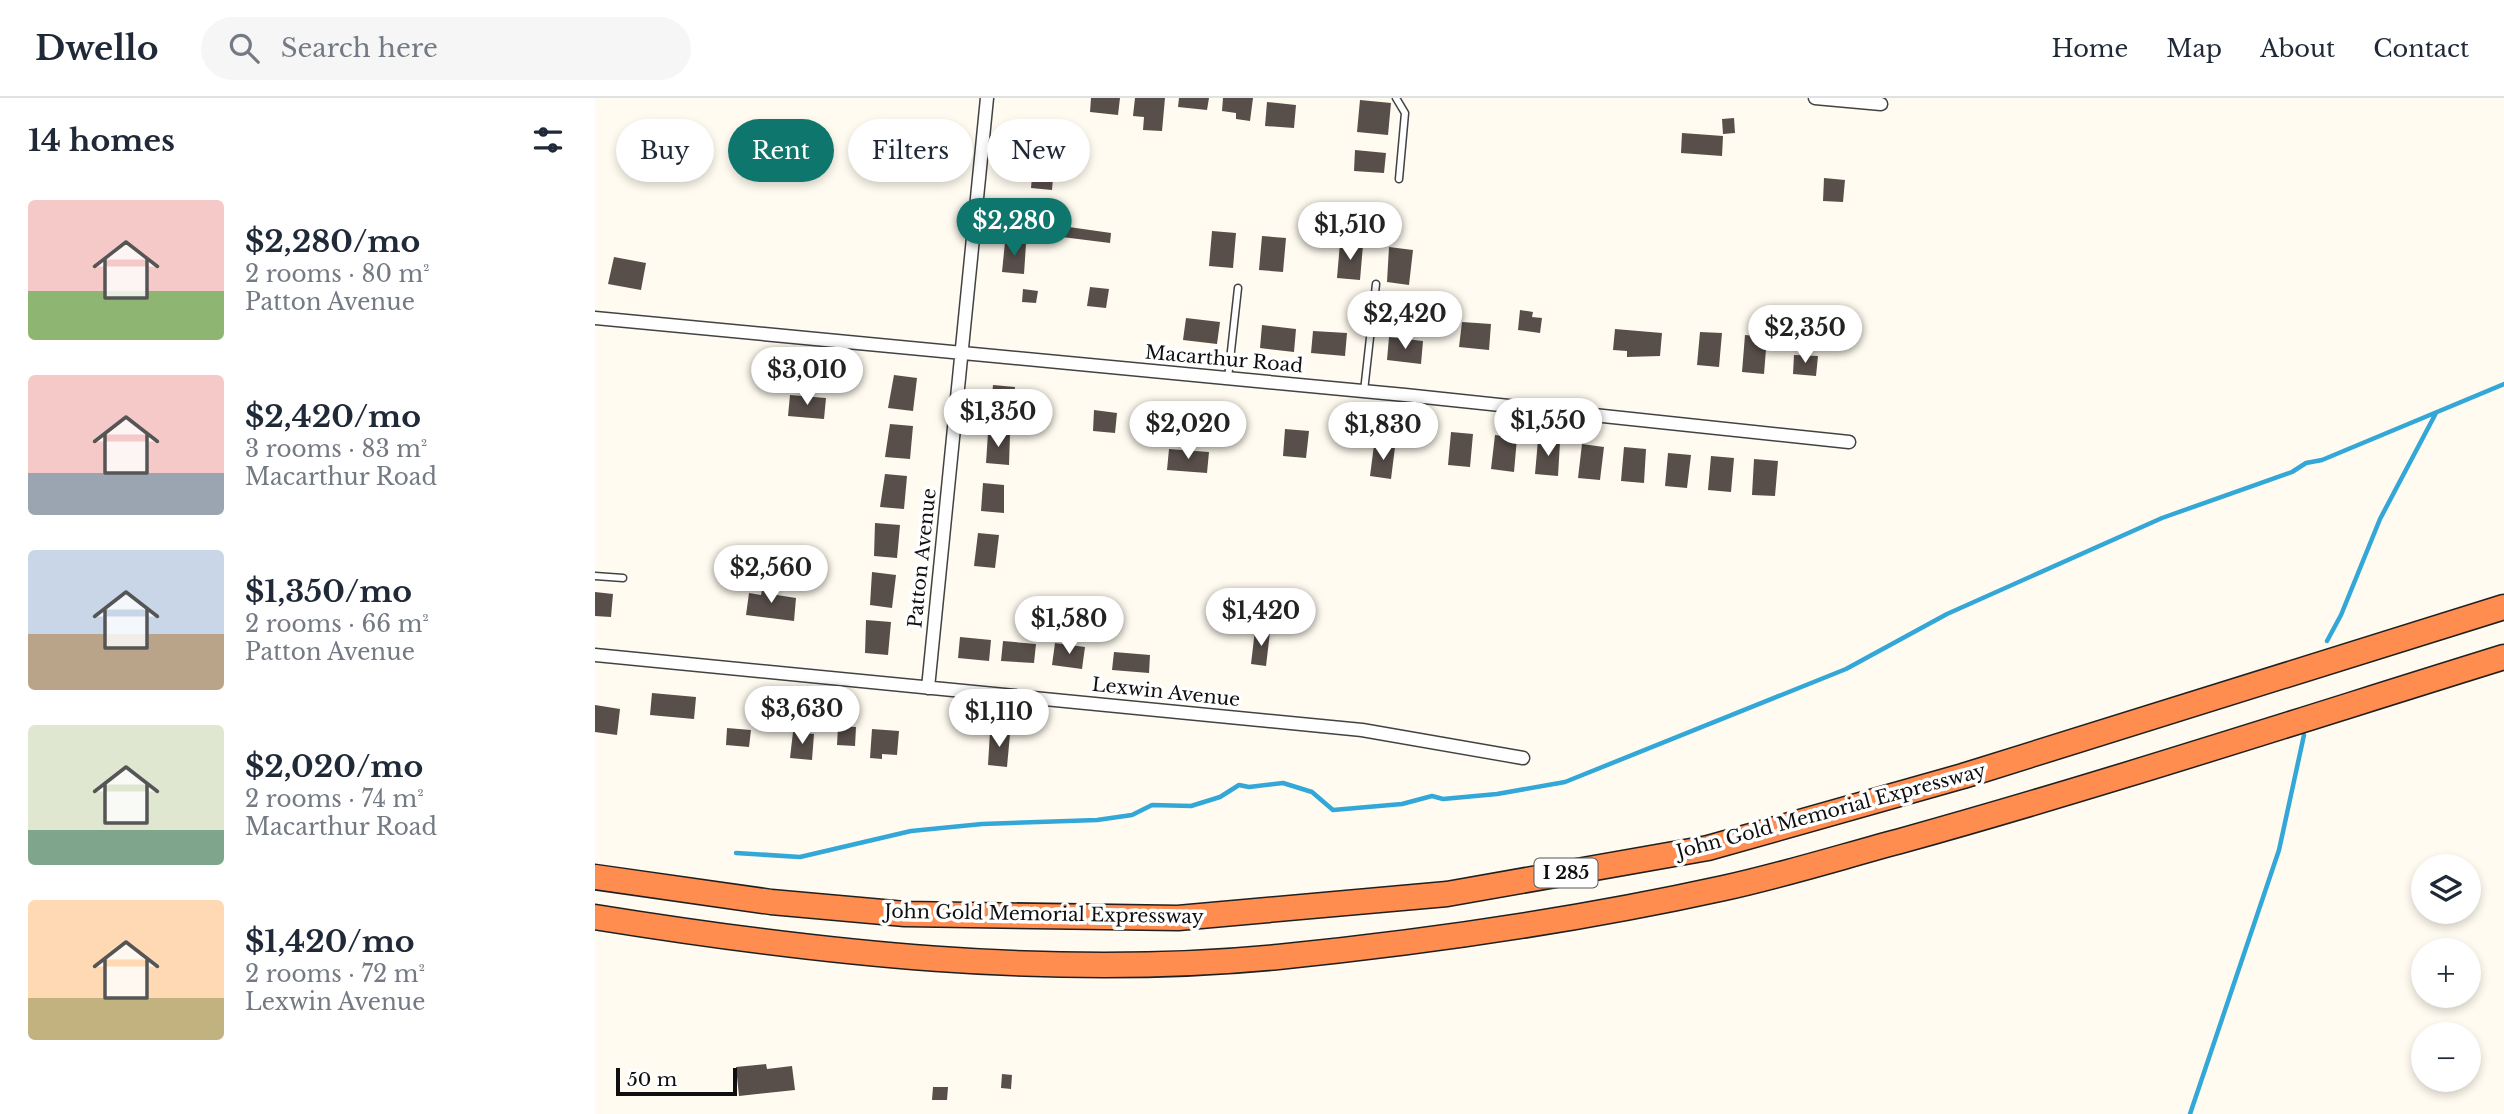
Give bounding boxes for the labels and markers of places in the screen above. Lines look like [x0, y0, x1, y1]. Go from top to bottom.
pin: $2,280 [957, 198, 1071, 258]
pin: $1,510 [1293, 202, 1407, 262]
pin: $2,420 [1348, 292, 1462, 351]
pin: $2,350 [1748, 306, 1862, 365]
pin: $3,010 [750, 348, 864, 407]
pin: $1,350 [941, 390, 1055, 449]
pin: $1,550 [1491, 398, 1605, 458]
pin: $2,020 [1131, 402, 1245, 461]
pin: $1,830 [1326, 402, 1440, 462]
pin: $2,560 [714, 546, 828, 605]
pin: $1,420 [1204, 588, 1318, 648]
pin: $1,580 [1012, 596, 1126, 656]
pin: $3,630 [745, 686, 859, 746]
pin: $1,110 [942, 690, 1056, 749]

